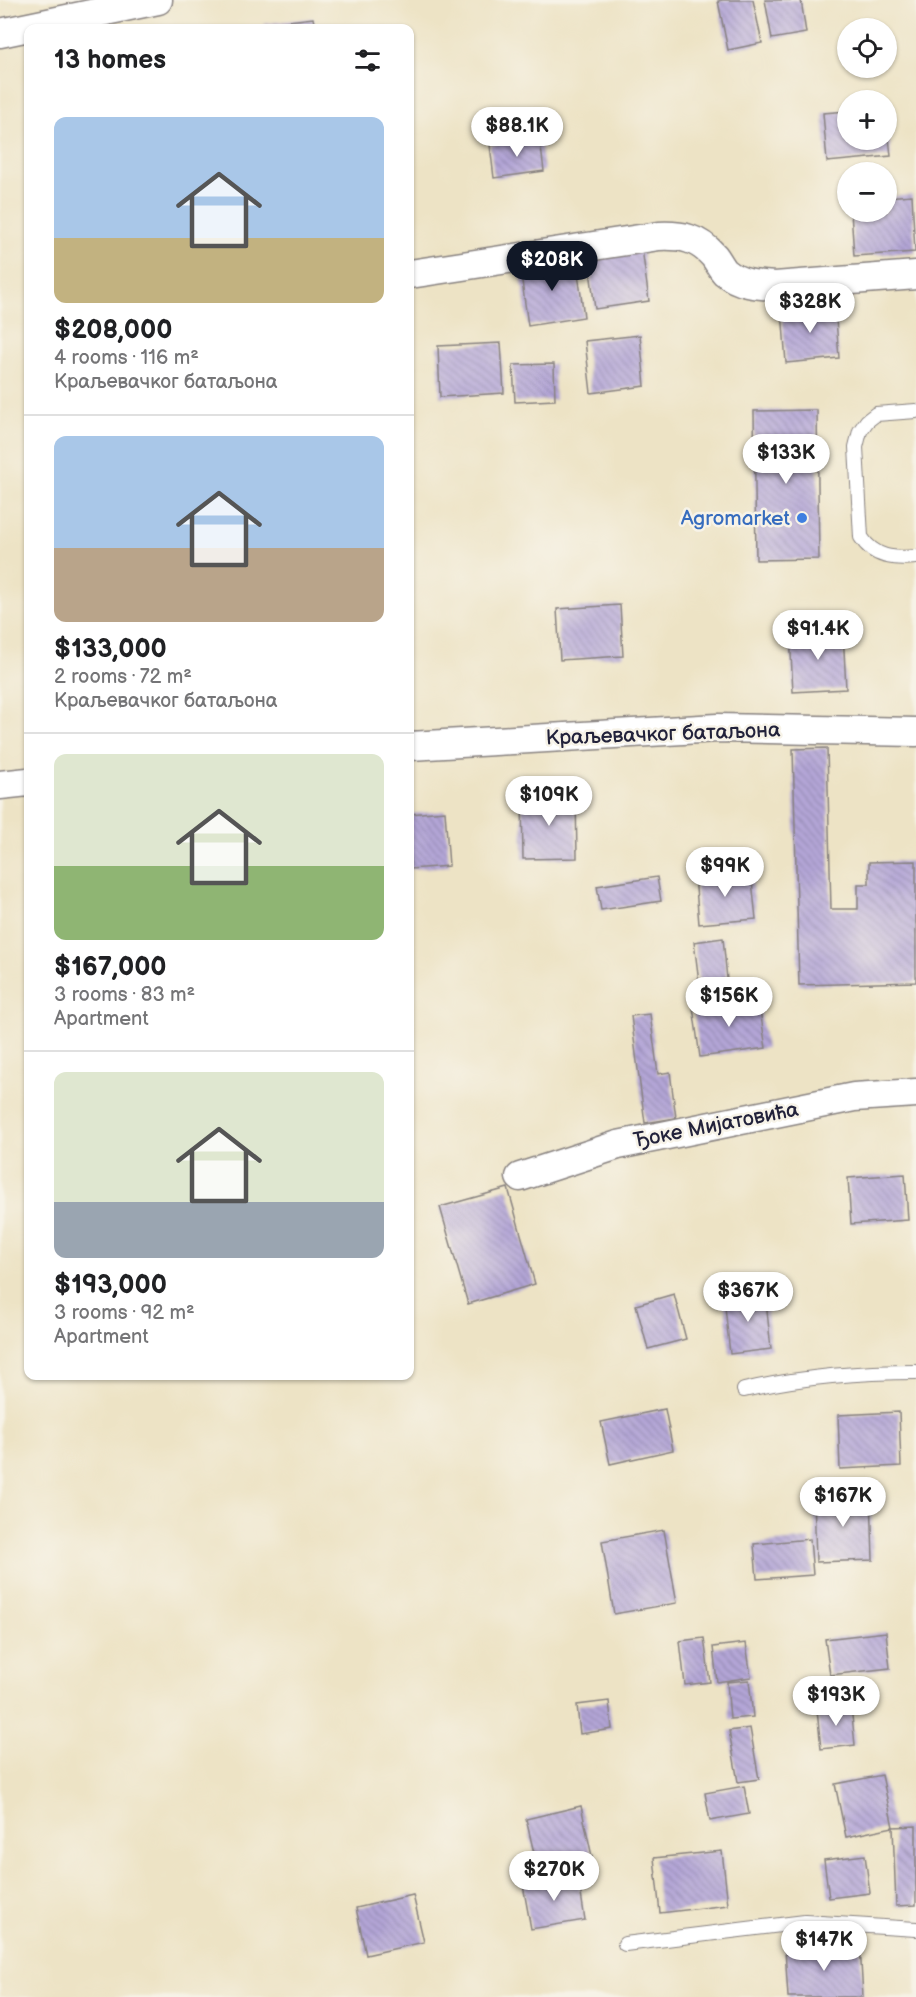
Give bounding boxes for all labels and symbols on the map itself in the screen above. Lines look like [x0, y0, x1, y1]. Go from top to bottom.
pin: $88.1K [468, 107, 566, 158]
pin: $208K [510, 241, 594, 292]
pin: $328K [768, 283, 852, 334]
pin: $133K [744, 434, 828, 485]
place label: Agromarket [681, 506, 791, 531]
marker: Agromarket [795, 511, 809, 525]
pin: $91.4K [769, 610, 867, 661]
street label: Краљевачког батаљона [545, 717, 781, 751]
pin: $109K [507, 776, 591, 827]
pin: $99K [689, 847, 761, 898]
pin: $156K [687, 977, 771, 1028]
street label: Ђоке Мијатовића [631, 1097, 801, 1153]
pin: $367K [706, 1272, 790, 1323]
pin: $167K [801, 1477, 885, 1528]
pin: $193K [794, 1676, 878, 1727]
pin: $270K [512, 1851, 596, 1902]
pin: $147K [782, 1921, 866, 1972]

